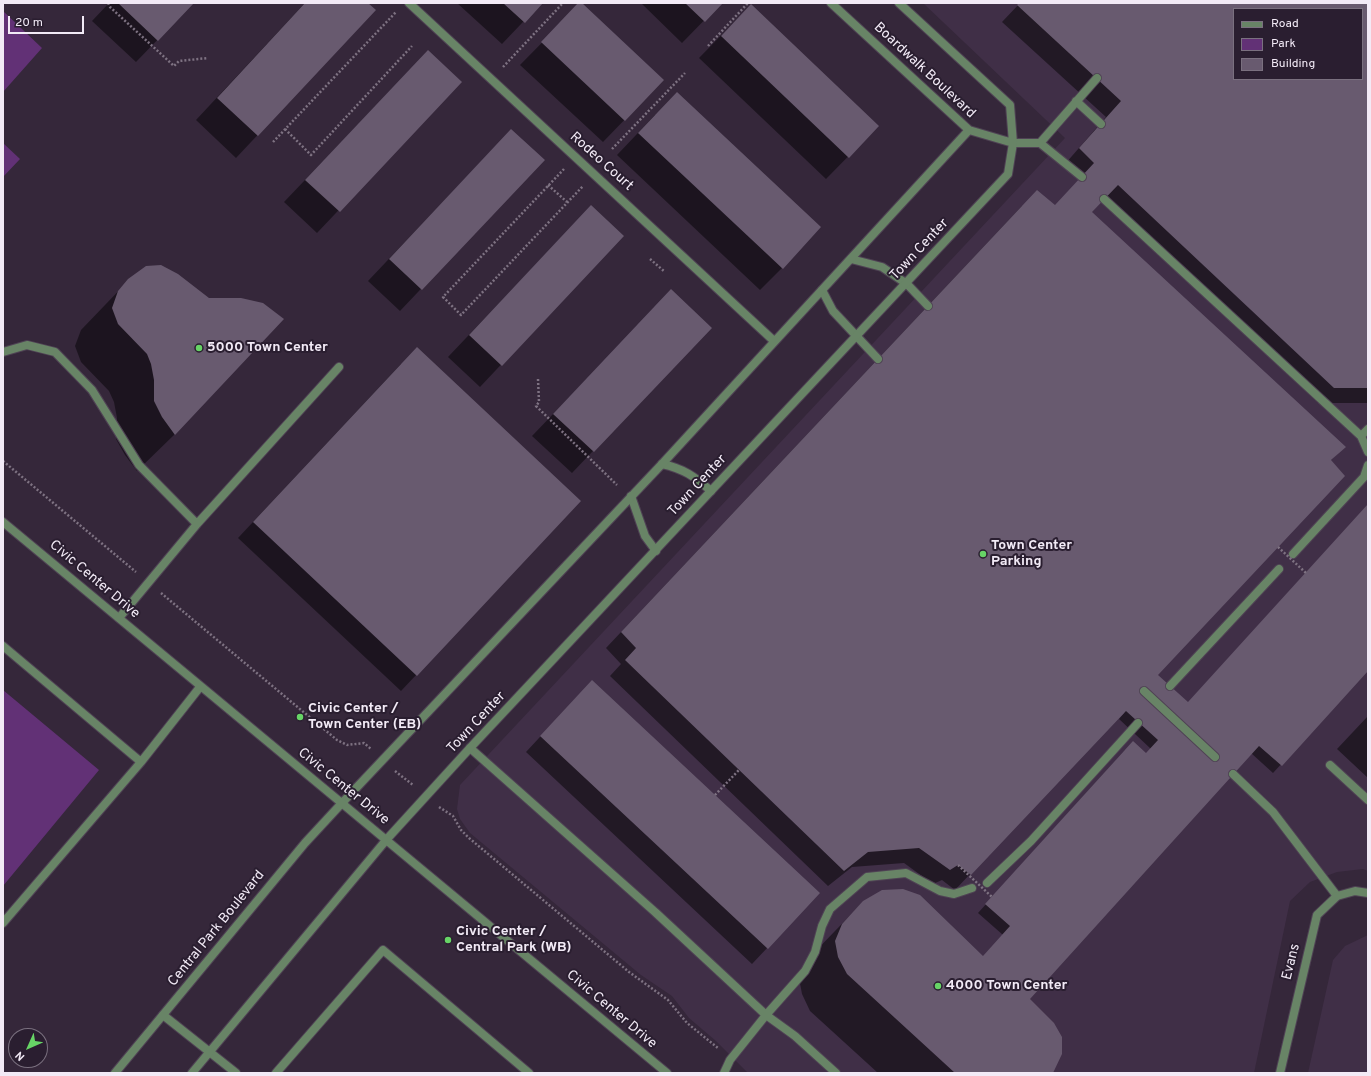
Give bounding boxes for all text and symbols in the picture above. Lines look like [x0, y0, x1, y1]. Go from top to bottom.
scale bar [10, 8, 86, 34]
legend [1233, 8, 1363, 80]
text: 20 m [15, 15, 43, 31]
text: Road [1271, 16, 1299, 32]
street label: Boardwalk Boulevard [870, 20, 978, 122]
text: Park [1271, 36, 1296, 52]
text: Building [1271, 56, 1315, 72]
street label: Rodeo Court [566, 129, 636, 195]
street label: Town Center [887, 216, 953, 284]
place label: 5000 Town Center [207, 340, 328, 356]
marker: 5000 Town Center [194, 343, 204, 353]
street label: Town Center [665, 452, 731, 520]
street label: Civic Center Drive [45, 537, 143, 623]
place label: Town Center Parking [991, 538, 1072, 570]
marker: Town Center Parking [978, 549, 988, 559]
street label: Town Center [444, 689, 510, 757]
place label: Civic Center / Town Center (EB) [308, 701, 421, 734]
marker: Civic Center / Town Center (EB) [295, 712, 305, 722]
street label: Civic Center Drive [294, 745, 392, 829]
street label: Central Park Boulevard [165, 868, 269, 990]
place label: Civic Center / Central Park (WB) [456, 924, 572, 956]
marker: Civic Center / Central Park (WB) [443, 935, 453, 945]
street label: Evans [1279, 942, 1305, 982]
street label: Civic Center Drive [562, 967, 660, 1053]
place label: 4000 Town Center [946, 978, 1067, 994]
marker: 4000 Town Center [933, 981, 943, 991]
north arrow [8, 1028, 48, 1068]
text: N [12, 1048, 28, 1064]

